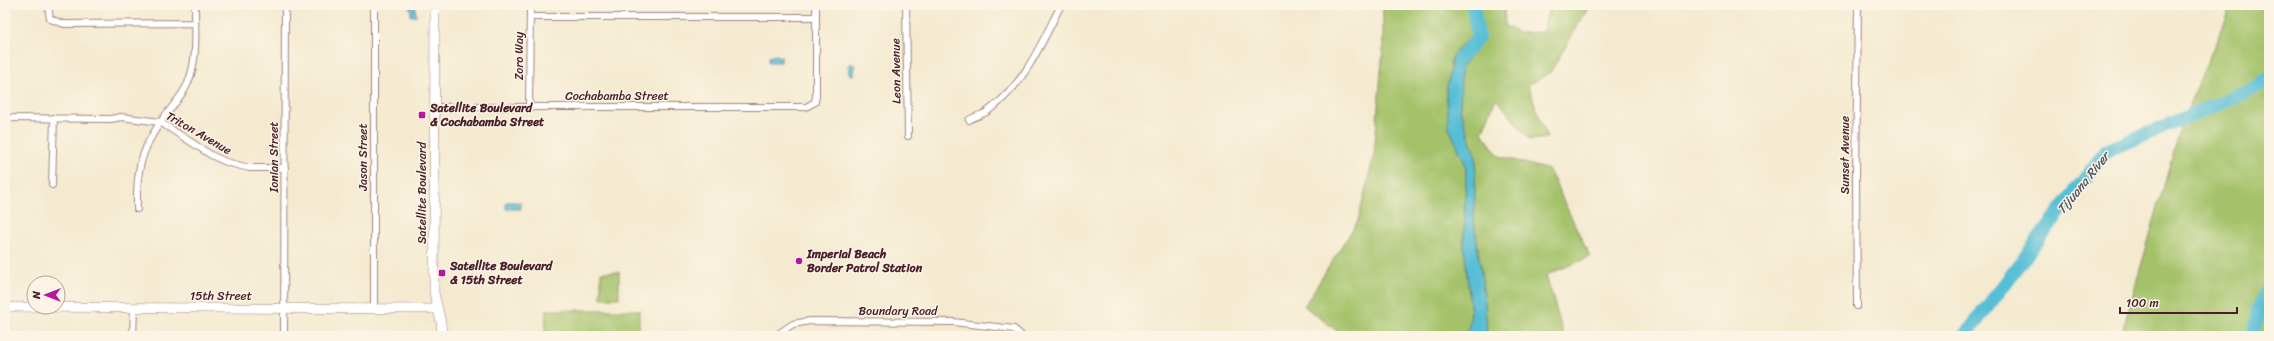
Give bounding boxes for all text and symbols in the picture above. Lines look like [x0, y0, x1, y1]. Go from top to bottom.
street label: Zoro Way [508, 31, 530, 80]
street label: Leon Avenue [884, 38, 908, 104]
street label: Cochabamba Street [565, 85, 669, 107]
place label: Satellite Boulevard & Cochabamba Street [429, 97, 545, 133]
street label: Triton Avenue [162, 105, 236, 161]
marker: Satellite Boulevard & Cochabamba Street [417, 110, 427, 120]
street label: Sunset Avenue [1834, 116, 1856, 194]
street label: Ionian Street [263, 121, 285, 194]
street label: Jason Street [352, 123, 374, 192]
street label: Satellite Boulevard [411, 141, 433, 244]
water label: Tijuana River [2051, 145, 2117, 219]
place label: Imperial Beach Border Patrol Station [806, 243, 923, 279]
place label: Satellite Boulevard & 15th Street [449, 255, 554, 291]
marker: Imperial Beach Border Patrol Station [794, 256, 804, 266]
marker: Satellite Boulevard & 15th Street [437, 268, 447, 278]
north arrow [26, 275, 66, 315]
street label: 15th Street [190, 285, 252, 307]
scale bar [2120, 289, 2237, 315]
text: N [27, 291, 46, 300]
text: 100 m [2126, 292, 2159, 314]
street label: Boundary Road [859, 300, 938, 322]

